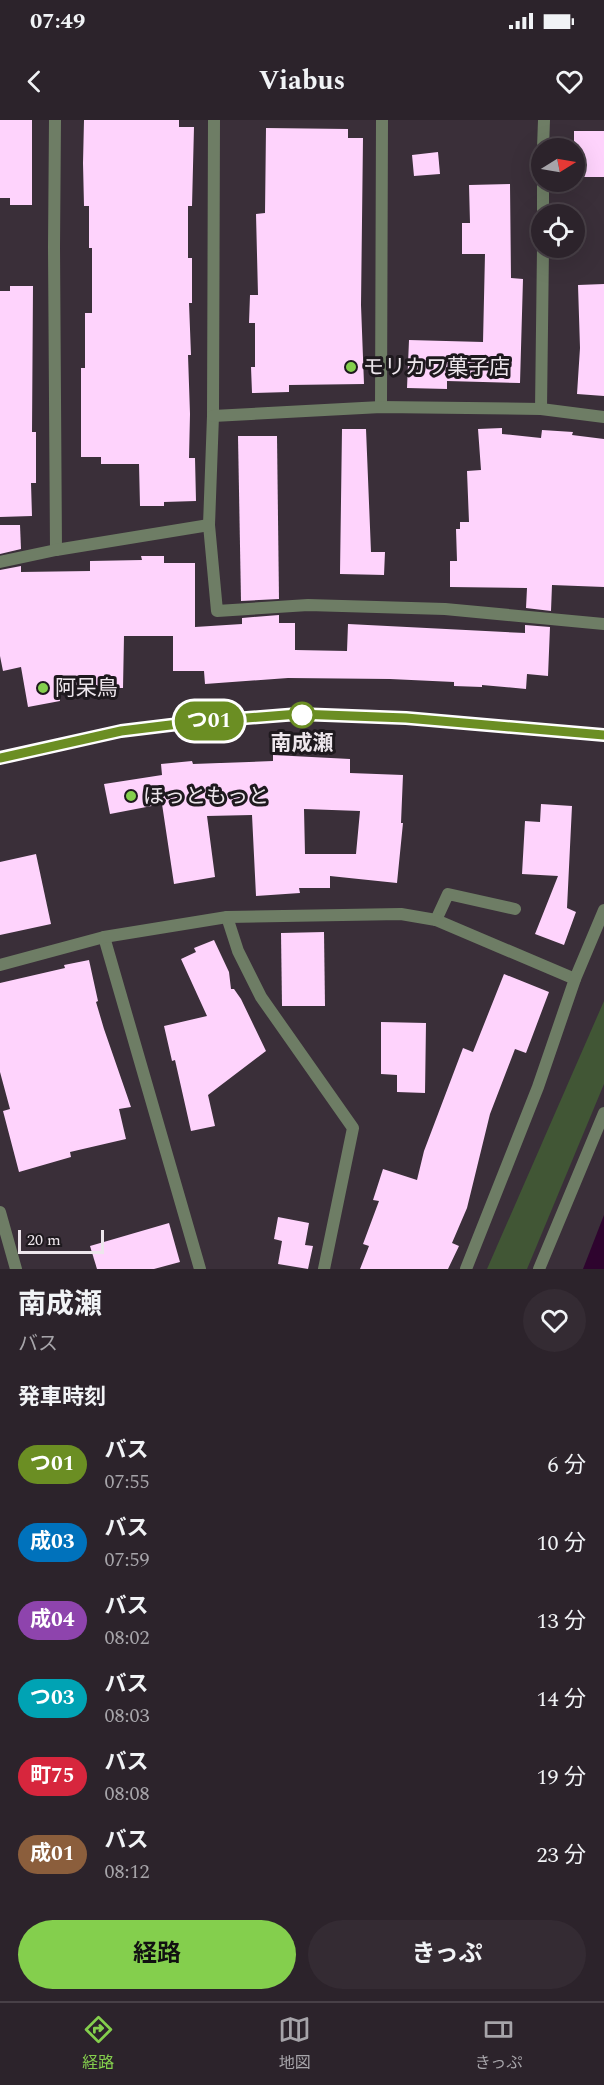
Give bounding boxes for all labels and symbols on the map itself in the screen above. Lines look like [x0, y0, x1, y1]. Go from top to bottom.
north arrow [531, 138, 585, 192]
place label: モリカワ菓子店 [363, 352, 510, 384]
marker: モリカワ菓子店 [344, 360, 358, 374]
place label: 阿呆鳥 [55, 673, 118, 705]
marker: 阿呆鳥 [36, 681, 50, 695]
line badge: つ01 [174, 702, 244, 740]
marker: 南成瀬 [289, 702, 315, 728]
place label: 南成瀬 [271, 728, 334, 760]
place label: ほっともっと [143, 781, 269, 813]
marker: ほっともっと [124, 789, 138, 803]
scale bar [18, 1227, 104, 1254]

